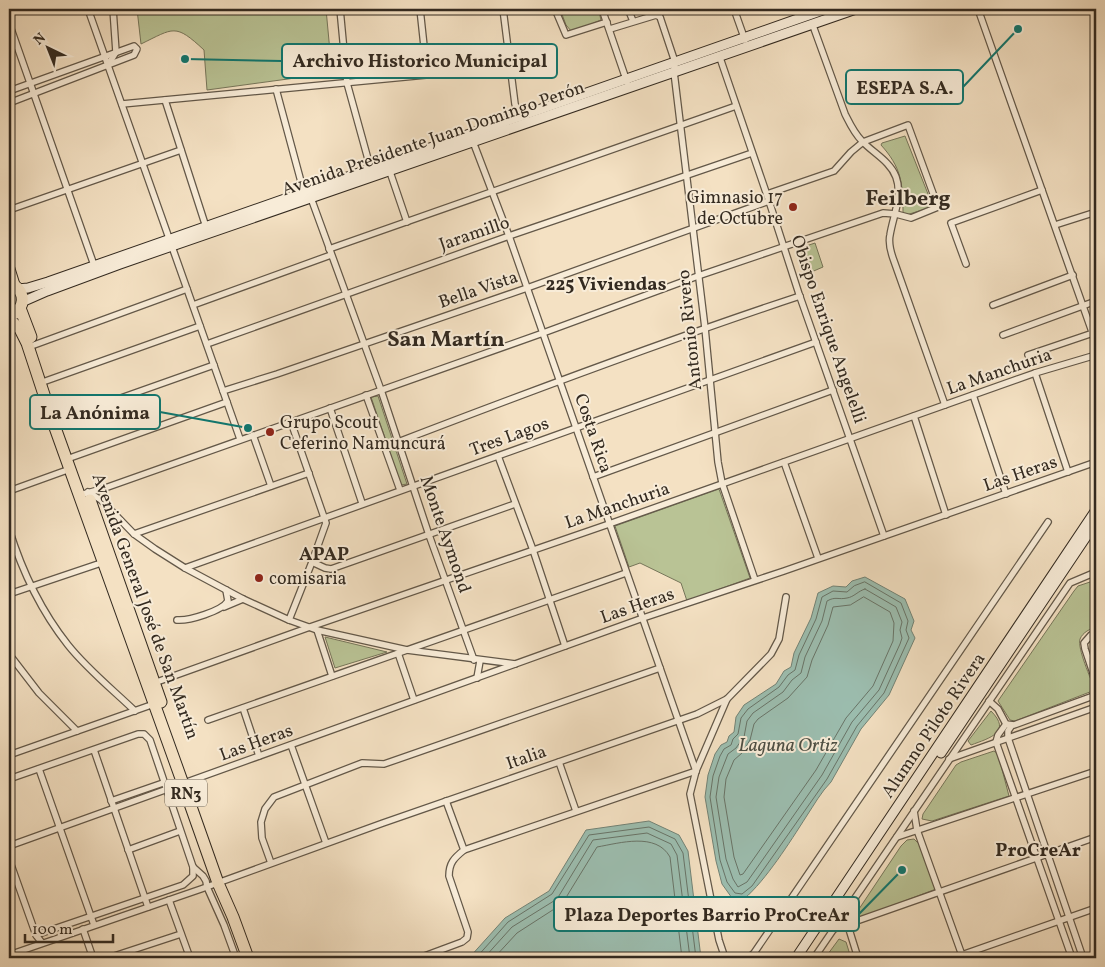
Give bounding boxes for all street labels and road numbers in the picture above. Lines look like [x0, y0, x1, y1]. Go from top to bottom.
street label: Avenida Presidente Juan Domingo Perón [279, 76, 588, 203]
street label: Jaramillo [436, 211, 513, 258]
street label: Obispo Enrique Angelelli [784, 232, 872, 427]
street label: Bella Vista [435, 265, 522, 316]
street label: Antonio Rivero [672, 268, 709, 391]
street label: La Manchuria [944, 343, 1055, 402]
street label: Costa Rica [567, 390, 618, 477]
street label: Tres Lagos [466, 412, 553, 463]
street label: Las Heras [980, 450, 1061, 499]
street label: Avenida General José de San Martín [85, 470, 205, 743]
street label: Monte Aymond [413, 472, 476, 597]
street label: La Manchuria [562, 477, 673, 536]
street label: Las Heras [597, 582, 678, 631]
street label: Alumno Piloto Rivera [876, 648, 992, 803]
street label: Las Heras [216, 719, 297, 768]
street label: Italia [503, 740, 550, 777]
road number: RN3 [165, 780, 207, 806]

